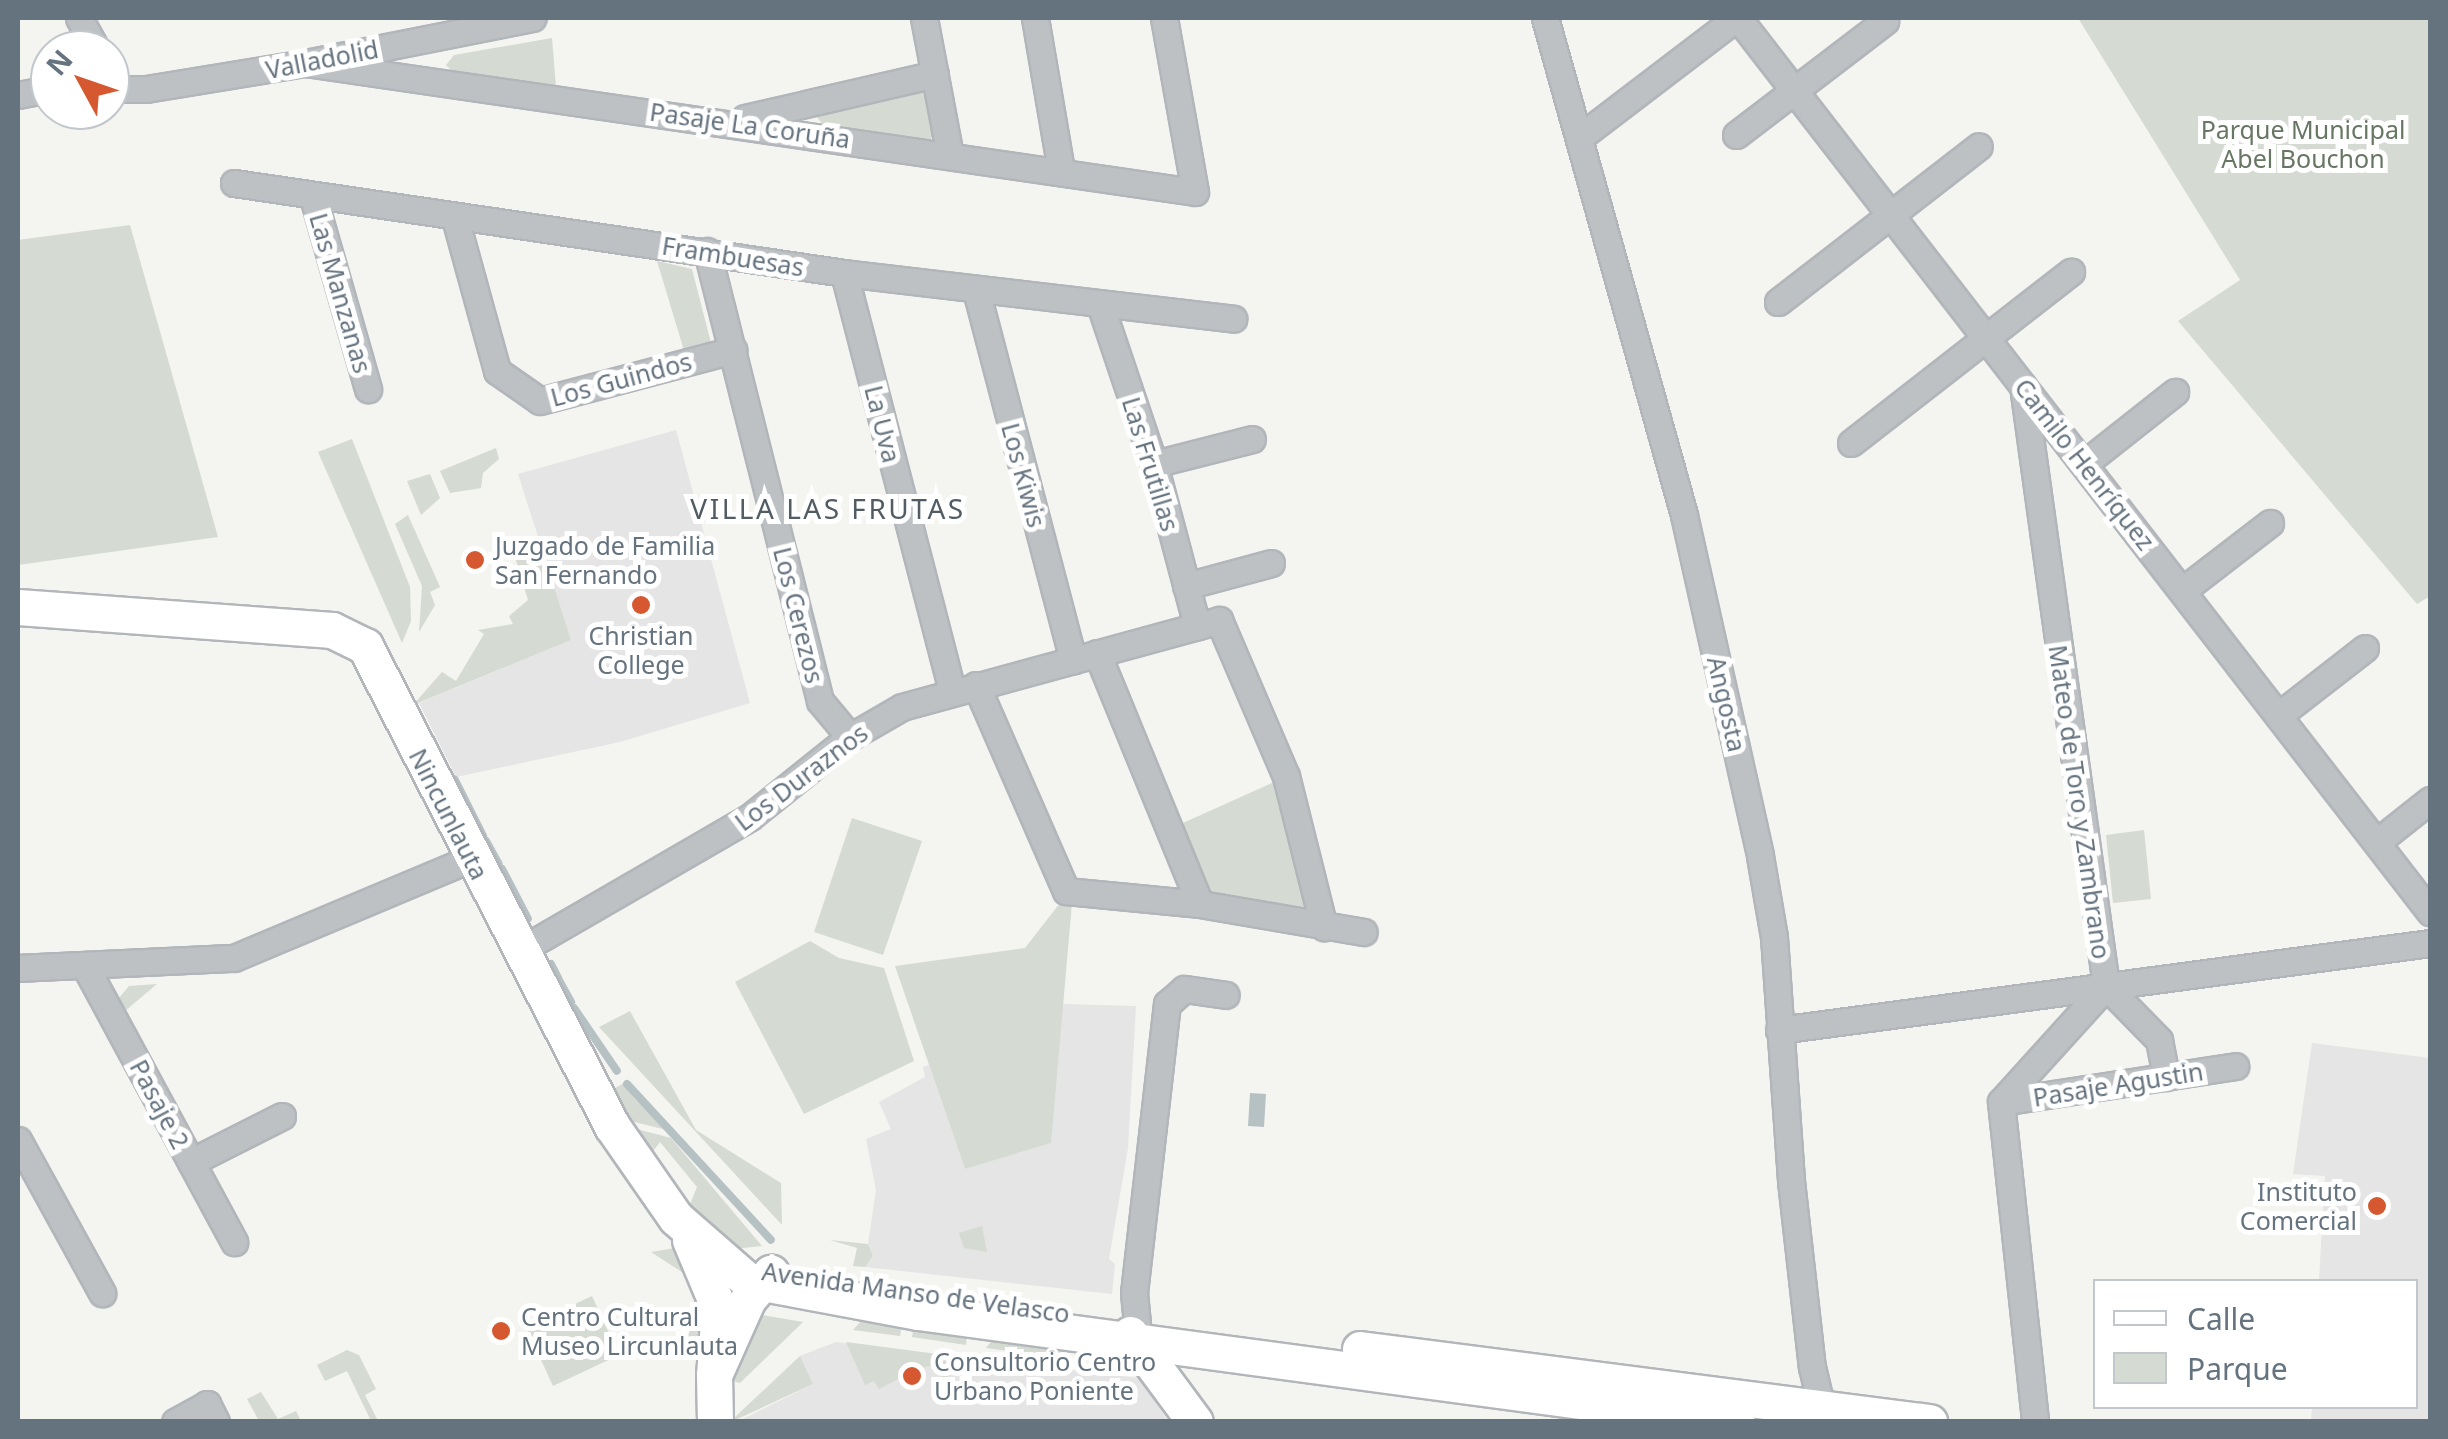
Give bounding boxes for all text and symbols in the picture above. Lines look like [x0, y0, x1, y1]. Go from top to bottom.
north arrow [30, 30, 130, 130]
street label: Valladolid [263, 33, 381, 85]
text: N [37, 41, 80, 83]
street label: Pasaje La Coruña [648, 96, 852, 154]
park label: Parque Municipal Abel Bouchon [2201, 115, 2405, 174]
street label: Las Manzanas [304, 210, 378, 376]
street label: Frambuesas [660, 230, 806, 282]
street label: Los Guindos [547, 346, 695, 412]
street label: Camilo Henríquez [2009, 372, 2161, 556]
street label: La Uva [859, 382, 907, 466]
street label: Las Frutillas [1116, 393, 1186, 535]
street label: Los Kiwis [996, 420, 1052, 530]
district label: VILLA LAS FRUTAS [690, 491, 966, 525]
place label: Juzgado de Familia San Fernando [495, 531, 715, 590]
street label: Los Cerezos [768, 544, 830, 686]
marker: Juzgado de Familia San Fernando [464, 549, 486, 571]
marker: Christian College [630, 594, 652, 616]
place label: Christian College [589, 621, 693, 680]
street label: Mateo de Toro y Zambrano [2043, 643, 2117, 961]
street label: Angosta [1701, 653, 1753, 755]
street label: Los Duraznos [729, 717, 873, 837]
street label: Nincunlauta [403, 744, 495, 884]
street label: Pasaje 2 [124, 1054, 196, 1154]
street label: Pasaje Agustin [2031, 1056, 2205, 1112]
place label: Instituto Comercial [2240, 1177, 2357, 1236]
marker: Instituto Comercial [2366, 1195, 2388, 1217]
street label: Avenida Manso de Velasco [760, 1256, 1072, 1328]
legend [2093, 1279, 2418, 1409]
text: Calle [2187, 1298, 2255, 1339]
place label: Centro Cultural Museo Lircunlauta [521, 1302, 738, 1361]
marker: Centro Cultural Museo Lircunlauta [490, 1320, 512, 1342]
place label: Consultorio Centro Urbano Poniente [934, 1347, 1156, 1406]
text: Parque [2187, 1348, 2288, 1389]
marker: Consultorio Centro Urbano Poniente [899, 1363, 925, 1389]

